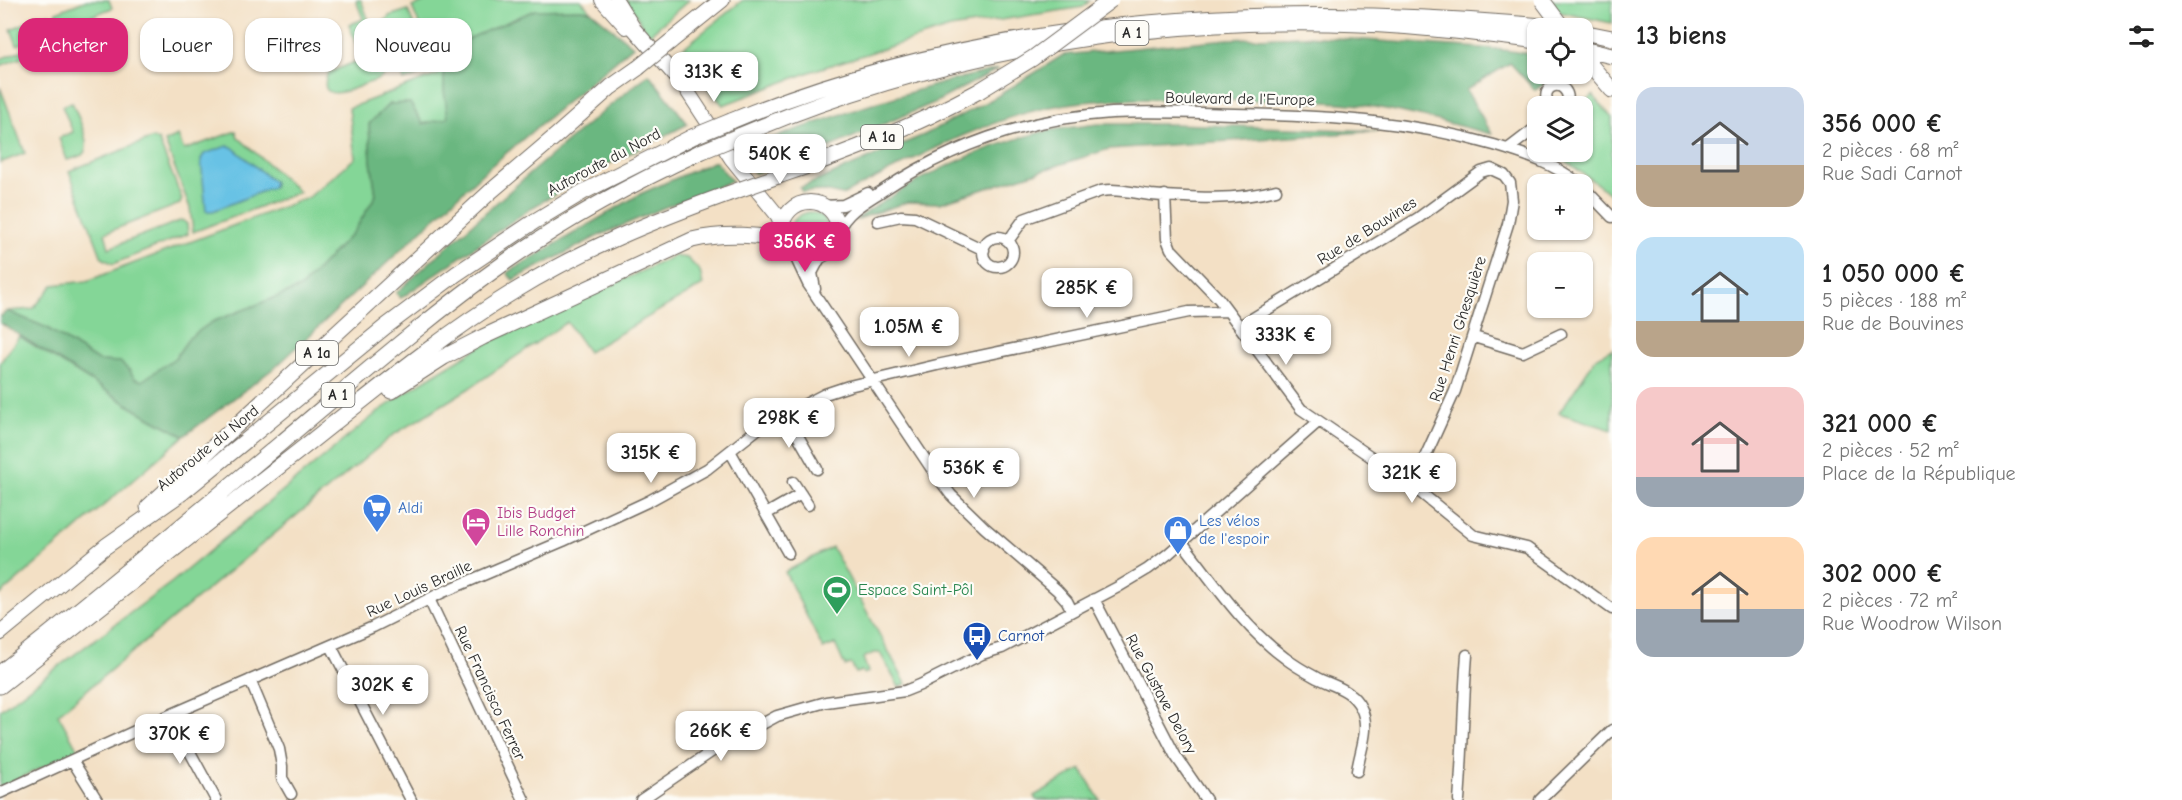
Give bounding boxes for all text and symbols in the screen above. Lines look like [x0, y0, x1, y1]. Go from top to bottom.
chip: Acheter [18, 18, 128, 72]
chip: Louer [140, 18, 233, 72]
chip: Filtres [245, 18, 342, 72]
chip: Nouveau [354, 18, 472, 72]
map controls [1527, 18, 1593, 318]
button: locate [1527, 18, 1593, 84]
icon: filters [2125, 20, 2158, 53]
road number: A 1 [1116, 21, 1148, 45]
text: 13 biens [1636, 21, 1726, 51]
pin: 313K € [665, 52, 763, 103]
text: 313K € [684, 60, 744, 83]
street label: Boulevard de l'Europe [1165, 89, 1315, 109]
button: layers [1527, 96, 1593, 162]
text: 356 000 € [1822, 109, 1943, 139]
icon: home [1684, 111, 1756, 183]
street label: Autoroute du Nord [544, 125, 664, 199]
road number: A 1a [861, 125, 903, 149]
pin: 540K € [731, 134, 829, 185]
text: 2 pièces · 68 m² [1822, 139, 1959, 162]
text: 540K € [748, 142, 812, 165]
text: Rue Sadi Carnot [1822, 162, 1962, 185]
button: + [1527, 174, 1593, 240]
street label: Rue de Bouvines [1314, 193, 1420, 269]
pin: 356K € [756, 222, 854, 273]
text: 356K € [773, 230, 837, 253]
button: − [1527, 252, 1593, 318]
street label: Rue Henri Ghesquière [1426, 254, 1490, 404]
text: 1 050 000 € [1822, 259, 1966, 289]
icon: home [1684, 261, 1756, 333]
pin: 285K € [1038, 268, 1136, 319]
text: 285K € [1056, 276, 1118, 299]
text: 5 pièces · 188 m² [1822, 289, 1966, 312]
pin: 1.05M € [854, 307, 964, 358]
text: Rue de Bouvines [1822, 312, 1964, 335]
text: 1.05M € [874, 315, 944, 338]
pin: 333K € [1237, 315, 1335, 366]
text: 333K € [1255, 323, 1317, 346]
road number: A 1a [296, 341, 338, 365]
road number: A 1 [322, 383, 354, 407]
pin: 298K € [740, 398, 838, 449]
street label: Autoroute du Nord [154, 401, 262, 495]
text: 298K € [758, 406, 820, 429]
text: 321 000 € [1822, 409, 1939, 439]
icon: home [1684, 411, 1756, 483]
pin: 315K € [602, 433, 700, 484]
text: 2 pièces · 52 m² [1822, 439, 1959, 462]
text: 315K € [621, 441, 681, 464]
pin: 536K € [925, 448, 1023, 499]
pin: 321K € [1363, 453, 1461, 504]
text: 536K € [942, 456, 1006, 479]
text: 321K € [1382, 461, 1442, 484]
text: Place de la République [1822, 462, 2016, 485]
supermarket icon: Aldi [361, 492, 393, 534]
place label: Aldi [398, 499, 423, 517]
place label: Ibis Budget Lille Ronchin [497, 504, 584, 540]
hotel icon: Ibis Budget Lille Ronchin [460, 506, 492, 548]
place label: Les vélos de l'espoir [1199, 512, 1270, 548]
shop icon: Les vélos de l'espoir [1162, 514, 1194, 556]
street label: Rue Louis Braille [364, 557, 474, 621]
text: 302 000 € [1822, 559, 1944, 589]
icon: home [1684, 561, 1756, 633]
sports icon: Espace Saint-Pôl [821, 574, 853, 616]
place label: Espace Saint-Pôl [858, 581, 973, 599]
text: 2 pièces · 72 m² [1822, 589, 1957, 612]
text: Rue Woodrow Wilson [1822, 612, 2002, 635]
bus stop icon: Carnot [961, 620, 993, 662]
street label: Rue Francisco Ferrer [451, 623, 529, 764]
place label: Carnot [998, 627, 1045, 645]
street label: Rue Gustave Delory [1122, 631, 1201, 758]
pin: 302K € [334, 665, 432, 716]
text: 302K € [351, 673, 415, 696]
pin: 266K € [672, 711, 770, 762]
pin: 370K € [131, 714, 229, 765]
text: 266K € [689, 719, 753, 742]
text: 370K € [149, 722, 211, 745]

